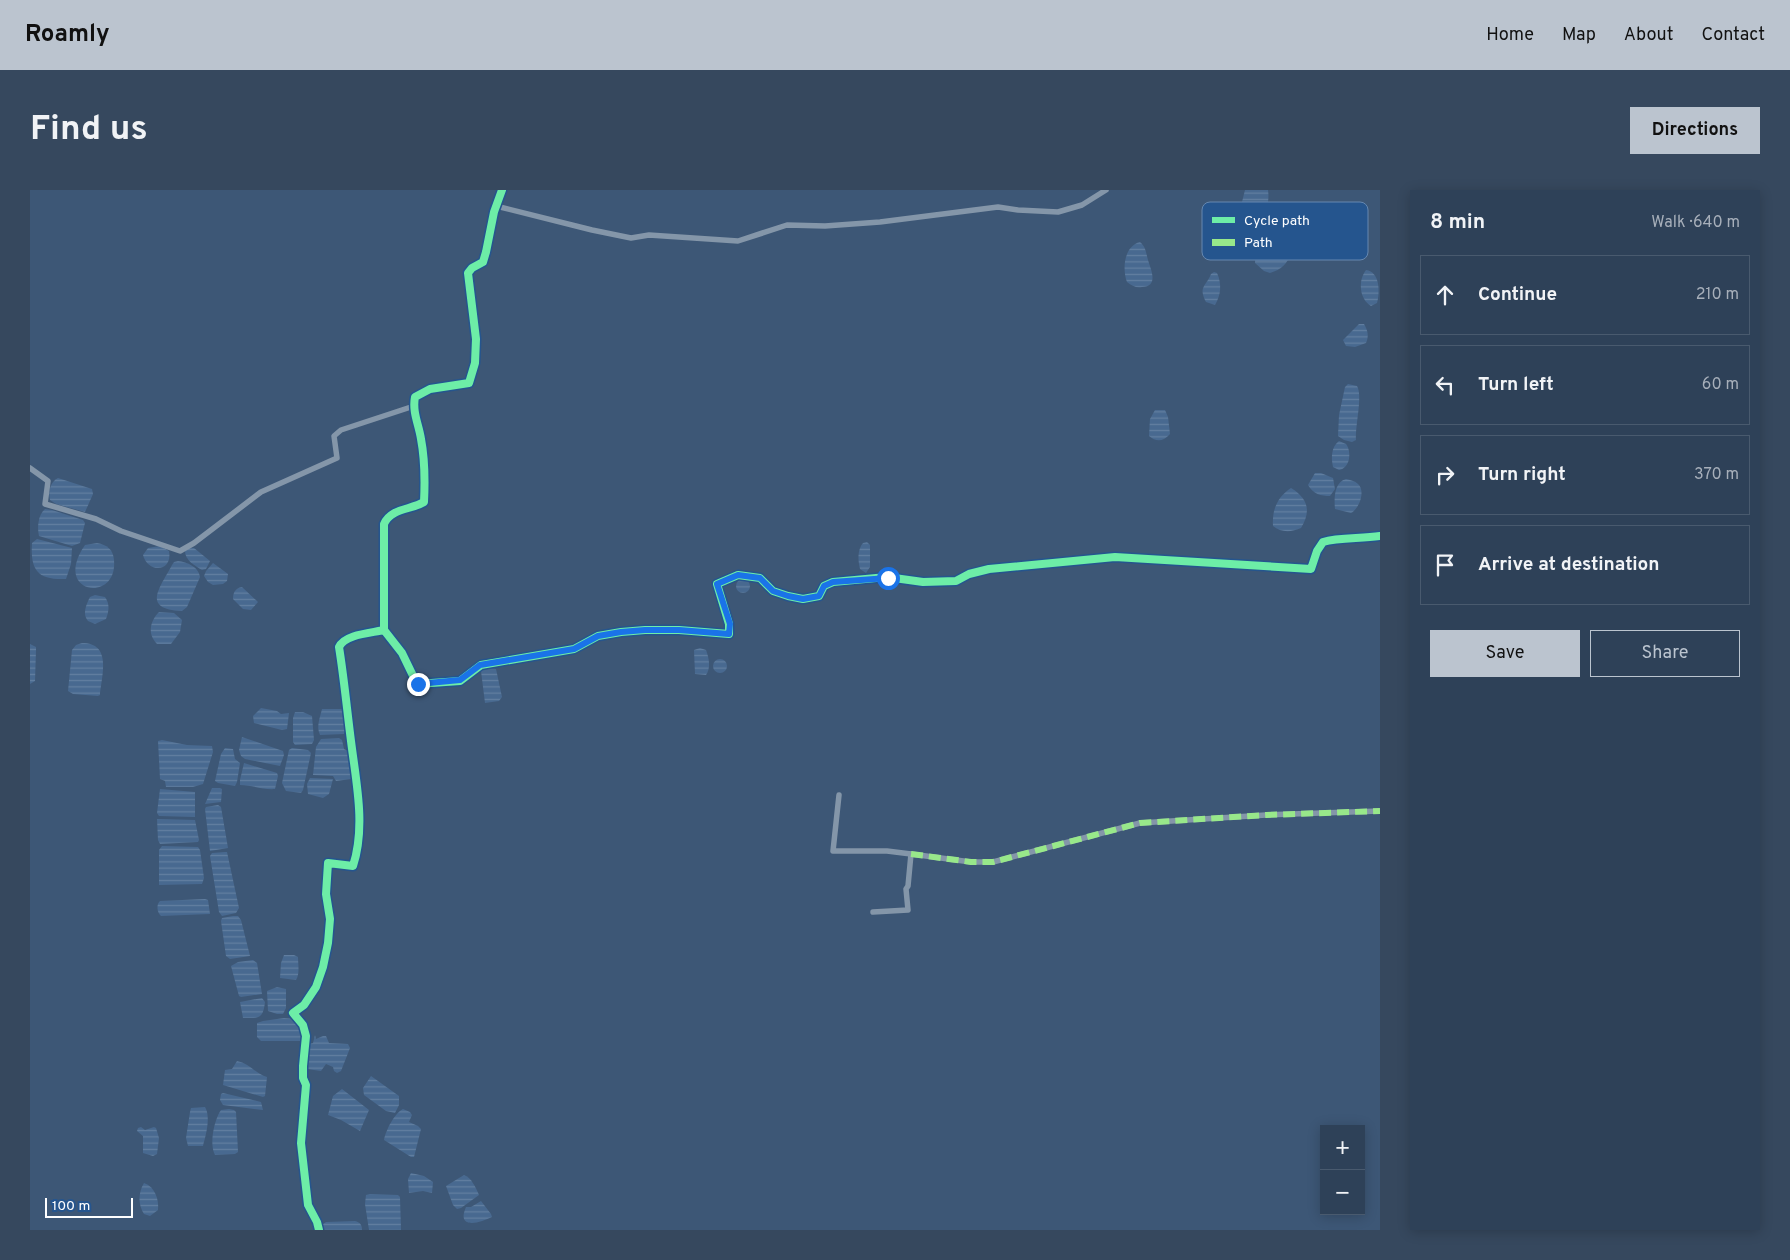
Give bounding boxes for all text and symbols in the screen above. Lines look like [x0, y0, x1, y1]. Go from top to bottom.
text: Roamly [25, 20, 110, 50]
text: Home [1486, 24, 1534, 47]
text: Map [1562, 24, 1596, 47]
text: About [1624, 24, 1673, 47]
text: Contact [1701, 24, 1765, 47]
button: Directions [1630, 107, 1760, 154]
text: Find us [30, 108, 148, 152]
legend [1202, 202, 1368, 260]
text: 8 min [1430, 209, 1485, 236]
text: Cycle path [1244, 213, 1310, 230]
text: Walk · 640 m [1651, 213, 1740, 233]
text: Path [1244, 235, 1273, 252]
icon: ahead [1431, 281, 1459, 309]
text: Continue [1478, 283, 1557, 307]
text: 210 m [1696, 285, 1739, 305]
icon: left [1431, 371, 1459, 399]
text: Turn left [1478, 373, 1554, 397]
text: 60 m [1702, 375, 1739, 395]
icon: right [1431, 461, 1459, 489]
text: Turn right [1478, 463, 1566, 487]
text: 370 m [1694, 465, 1739, 485]
icon: arrive [1431, 551, 1459, 579]
text: Arrive at destination [1478, 553, 1659, 577]
route start [877, 567, 900, 590]
button: Save [1430, 630, 1580, 677]
button: Share [1590, 630, 1740, 677]
route end [407, 673, 430, 696]
map controls [1320, 1125, 1365, 1215]
button: + [1320, 1125, 1365, 1170]
button: − [1320, 1170, 1365, 1215]
scale bar [45, 1195, 132, 1218]
text: 100 m [52, 1198, 90, 1215]

